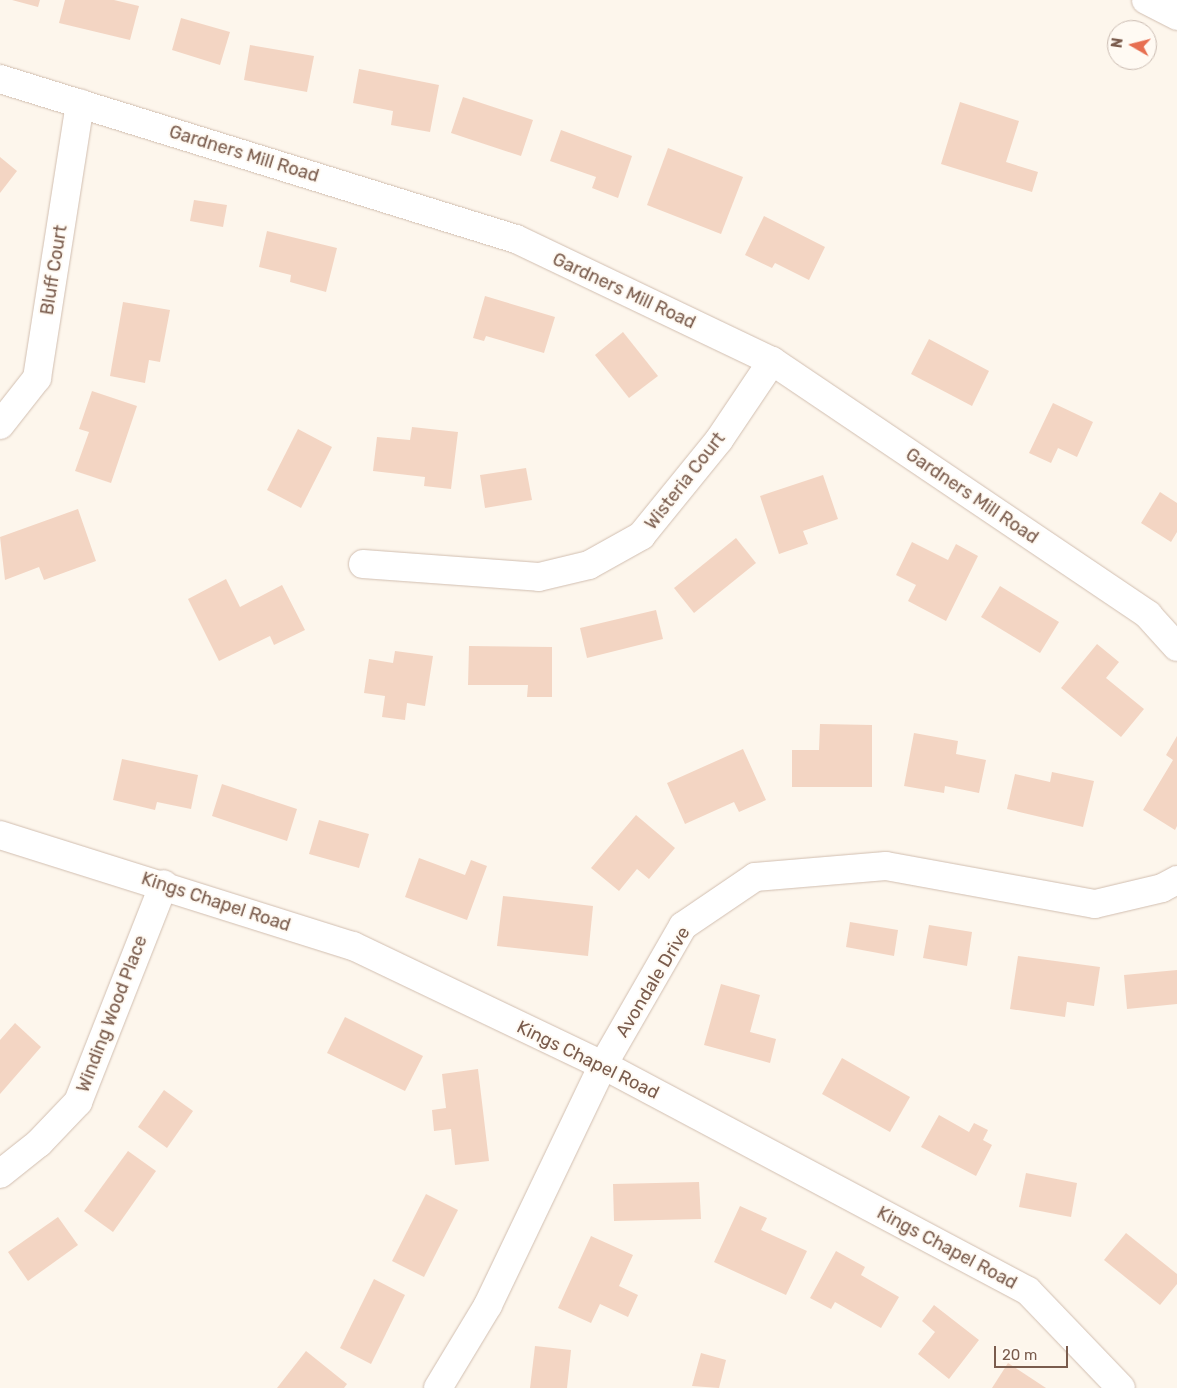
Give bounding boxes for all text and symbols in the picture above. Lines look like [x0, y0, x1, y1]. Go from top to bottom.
north arrow [1107, 20, 1157, 70]
text: N [1109, 37, 1127, 49]
street label: Gardners Mill Road [167, 121, 321, 187]
street label: Bluff Court [36, 223, 72, 317]
street label: Gardners Mill Road [549, 248, 699, 334]
street label: Wisteria Court [640, 428, 730, 534]
street label: Gardners Mill Road [902, 444, 1042, 548]
street label: Kings Chapel Road [139, 868, 293, 936]
street label: Avondale Drive [611, 923, 695, 1041]
street label: Winding Wood Place [72, 932, 152, 1096]
street label: Kings Chapel Road [513, 1016, 663, 1104]
street label: Kings Chapel Road [873, 1202, 1021, 1294]
scale bar [997, 1336, 1071, 1368]
text: 20 m [1002, 1346, 1037, 1364]

